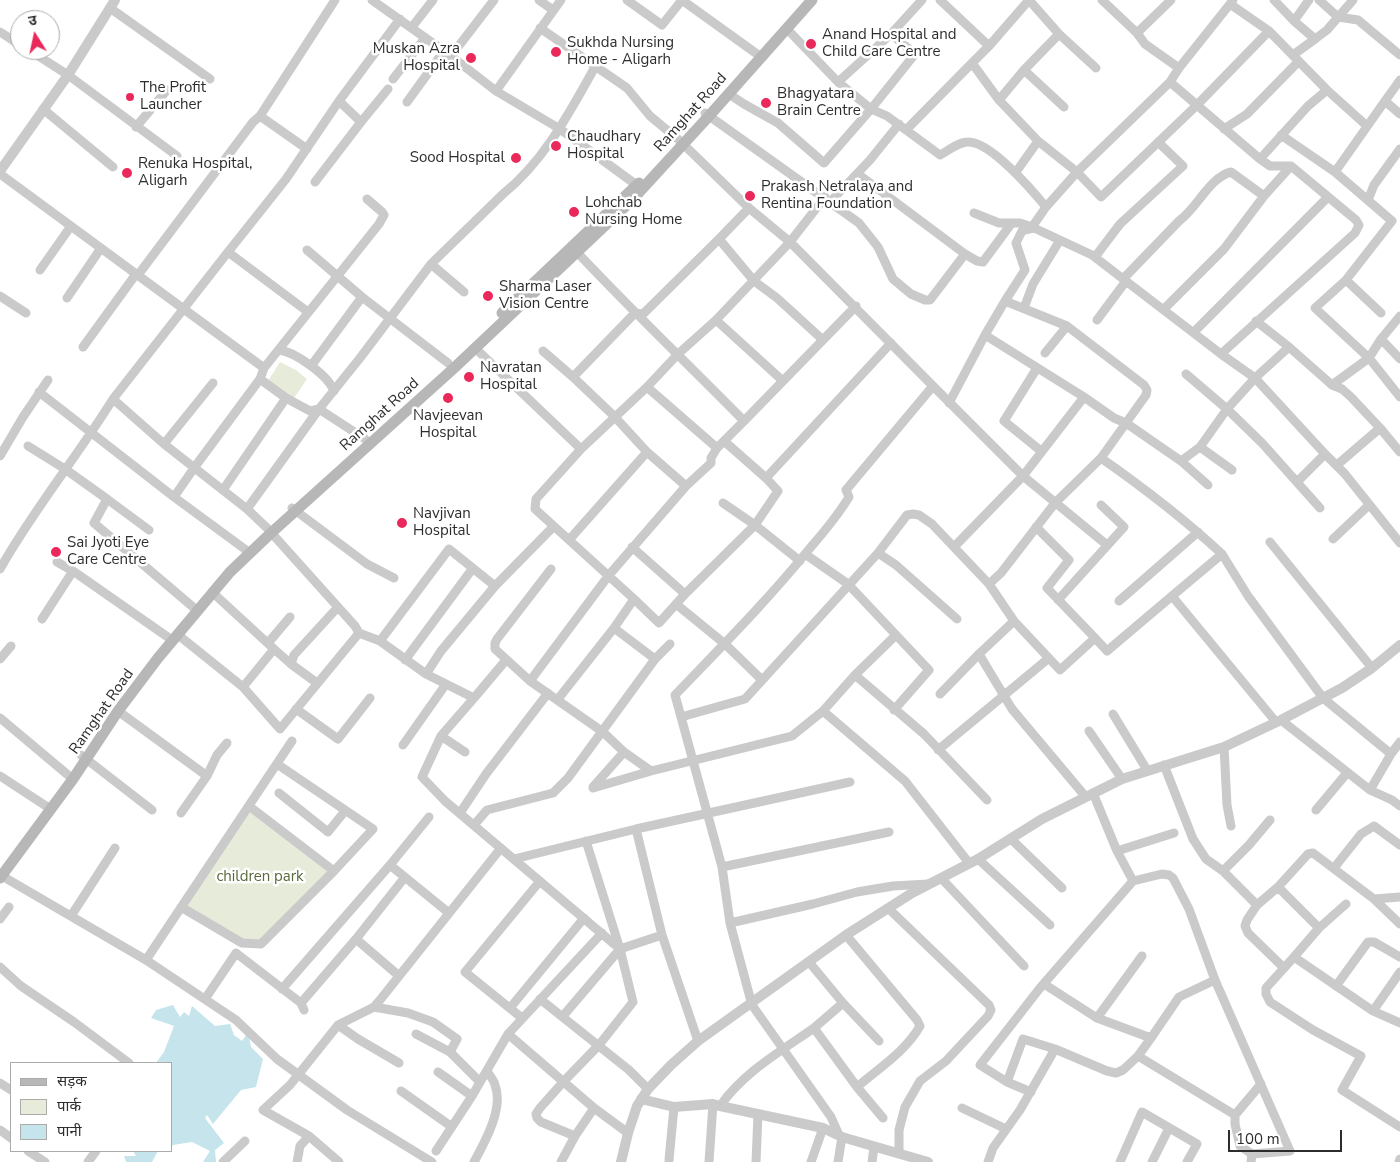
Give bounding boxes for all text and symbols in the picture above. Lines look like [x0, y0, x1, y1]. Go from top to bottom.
north arrow [10, 10, 60, 60]
text: उ [27, 11, 38, 31]
place label: Anand Hospital and Child Care Centre [822, 26, 956, 61]
place label: Sukhda Nursing Home - Aligarh [567, 34, 674, 69]
marker: Anand Hospital and Child Care Centre [804, 37, 818, 51]
place label: Muskan Azra Hospital [373, 40, 460, 75]
marker: Sukhda Nursing Home - Aligarh [549, 45, 563, 59]
marker: Muskan Azra Hospital [464, 51, 478, 65]
street label: Ramghat Road [651, 70, 731, 156]
place label: The Profit Launcher [140, 79, 206, 114]
place label: Bhagyatara Brain Centre [777, 85, 861, 120]
marker: The Profit Launcher [124, 91, 136, 103]
marker: Bhagyatara Brain Centre [759, 96, 773, 110]
place label: Chaudhary Hospital [567, 128, 641, 163]
marker: Chaudhary Hospital [549, 139, 563, 153]
place label: Sood Hospital [410, 149, 505, 167]
marker: Sood Hospital [509, 151, 523, 165]
place label: Renuka Hospital, Aligarh [138, 155, 252, 190]
marker: Renuka Hospital, Aligarh [120, 166, 134, 180]
place label: Prakash Netralaya and Rentina Foundation [761, 178, 913, 213]
marker: Prakash Netralaya and Rentina Foundation [743, 189, 757, 203]
place label: Lohchab Nursing Home [585, 194, 682, 229]
marker: Lohchab Nursing Home [567, 205, 581, 219]
place label: Sharma Laser Vision Centre [499, 278, 591, 313]
marker: Sharma Laser Vision Centre [481, 289, 495, 303]
place label: Navratan Hospital [480, 359, 542, 394]
marker: Navratan Hospital [462, 370, 476, 384]
street label: Ramghat Road [337, 375, 423, 455]
marker: Navjeevan Hospital [441, 391, 455, 405]
place label: Navjeevan Hospital [413, 407, 483, 442]
place label: Navjivan Hospital [413, 505, 471, 540]
marker: Navjivan Hospital [395, 516, 409, 530]
place label: Sai Jyoti Eye Care Centre [67, 534, 149, 569]
marker: Sai Jyoti Eye Care Centre [49, 545, 63, 559]
street label: Ramghat Road [66, 666, 138, 758]
park label: children park [216, 868, 304, 886]
legend [10, 1062, 172, 1152]
text: सड़क [57, 1071, 87, 1091]
text: पार्क [57, 1096, 81, 1116]
scale bar [1230, 1120, 1344, 1152]
text: पानी [57, 1121, 82, 1141]
text: 100 m [1236, 1129, 1280, 1149]

